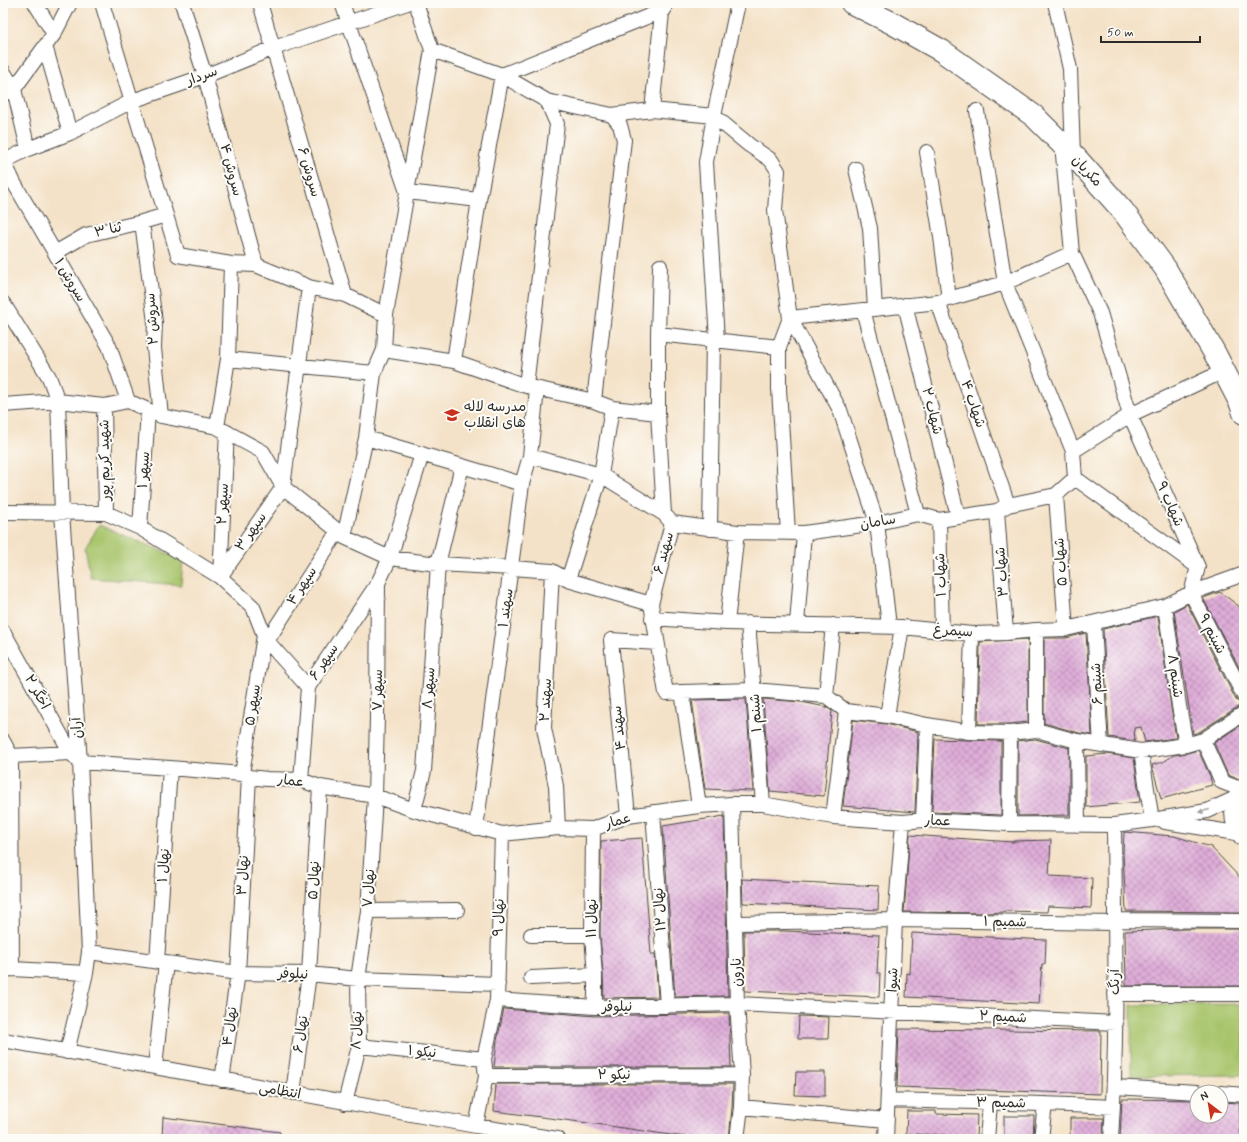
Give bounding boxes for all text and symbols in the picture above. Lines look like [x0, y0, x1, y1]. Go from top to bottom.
scale bar [1101, 18, 1200, 44]
text: 50 m [1107, 25, 1134, 41]
street label: سردار [183, 62, 220, 90]
street label: سروش ۴ [215, 142, 247, 198]
street label: سروش ۶ [293, 145, 325, 199]
street label: مکریان [1068, 151, 1106, 191]
street label: ثنا ۳ [93, 218, 124, 242]
street label: سروش ۱ [50, 255, 90, 305]
street label: سروش ۲ [141, 292, 163, 346]
street label: شهاب ۴ [956, 378, 990, 430]
street label: شهاب ۲ [917, 385, 947, 437]
place label: مدرسه لاله های انقلاب [464, 398, 526, 432]
school or university icon: مدرسه لاله های انقلاب [443, 406, 461, 424]
street label: شهید کریم پور [95, 419, 116, 502]
street label: سپهر ۱ [134, 451, 154, 489]
street label: شهاب ۹ [1152, 479, 1188, 529]
street label: سپهر ۲ [213, 483, 233, 525]
street label: سپهر ۳ [231, 509, 271, 555]
street label: سامان [859, 510, 897, 534]
street label: سهند ۶ [650, 530, 678, 576]
street label: شهاب ۵ [1050, 537, 1072, 587]
street label: شهاب ۳ [991, 546, 1013, 598]
street label: شهاب ۱ [931, 553, 951, 597]
street label: سپهر ۴ [283, 563, 321, 609]
street label: سهند ۱ [494, 587, 518, 629]
street label: شبنم ۹ [1193, 611, 1230, 657]
street label: سیمرغ [932, 621, 974, 641]
street label: سپهر ۶ [305, 640, 343, 684]
street label: شبنم ۸ [1162, 653, 1187, 699]
street label: شبنم ۶ [1087, 662, 1108, 706]
street label: سپهر ۸ [419, 667, 439, 709]
street label: سپهر ۷ [369, 669, 387, 711]
street label: اخگر ۲ [20, 671, 54, 713]
street label: سهند ۲ [536, 678, 556, 722]
street label: سپهر ۵ [241, 683, 265, 727]
street label: شبنم ۱ [746, 693, 767, 733]
street label: سهند ۴ [608, 705, 630, 751]
street label: آران [67, 716, 87, 739]
street label: عمار [276, 770, 305, 792]
street label: عمار [602, 808, 633, 834]
one-way arrow [1198, 808, 1210, 814]
street label: عمار [923, 812, 952, 830]
street label: نهال ۱ [154, 847, 174, 883]
street label: نهال ۳ [233, 854, 253, 896]
street label: نهال ۵ [304, 860, 324, 900]
street label: نهال ۷ [359, 868, 379, 908]
street label: نهال ۱۲ [649, 886, 671, 932]
street label: نهال ۹ [489, 897, 509, 937]
street label: نهال ۱۱ [583, 898, 601, 938]
street label: شمیم ۱ [983, 913, 1027, 932]
street label: نارون [728, 957, 746, 987]
street label: نیلوفر [277, 964, 308, 984]
street label: شیوا [884, 967, 902, 993]
street label: آرنگ [1106, 968, 1124, 995]
street label: نیلوفر [601, 998, 632, 1016]
street label: نهال ۴ [218, 1005, 242, 1047]
street label: شمیم ۲ [979, 1007, 1027, 1028]
street label: نهال ۸ [347, 1010, 367, 1050]
street label: نهال ۶ [289, 1014, 313, 1054]
street label: نیکو ۱ [407, 1042, 437, 1062]
street label: نیکو ۲ [598, 1066, 630, 1084]
street label: انتظامی [258, 1078, 302, 1104]
north arrow [1189, 1084, 1229, 1124]
text: N [1198, 1088, 1211, 1104]
street label: شمیم ۳ [976, 1094, 1026, 1113]

